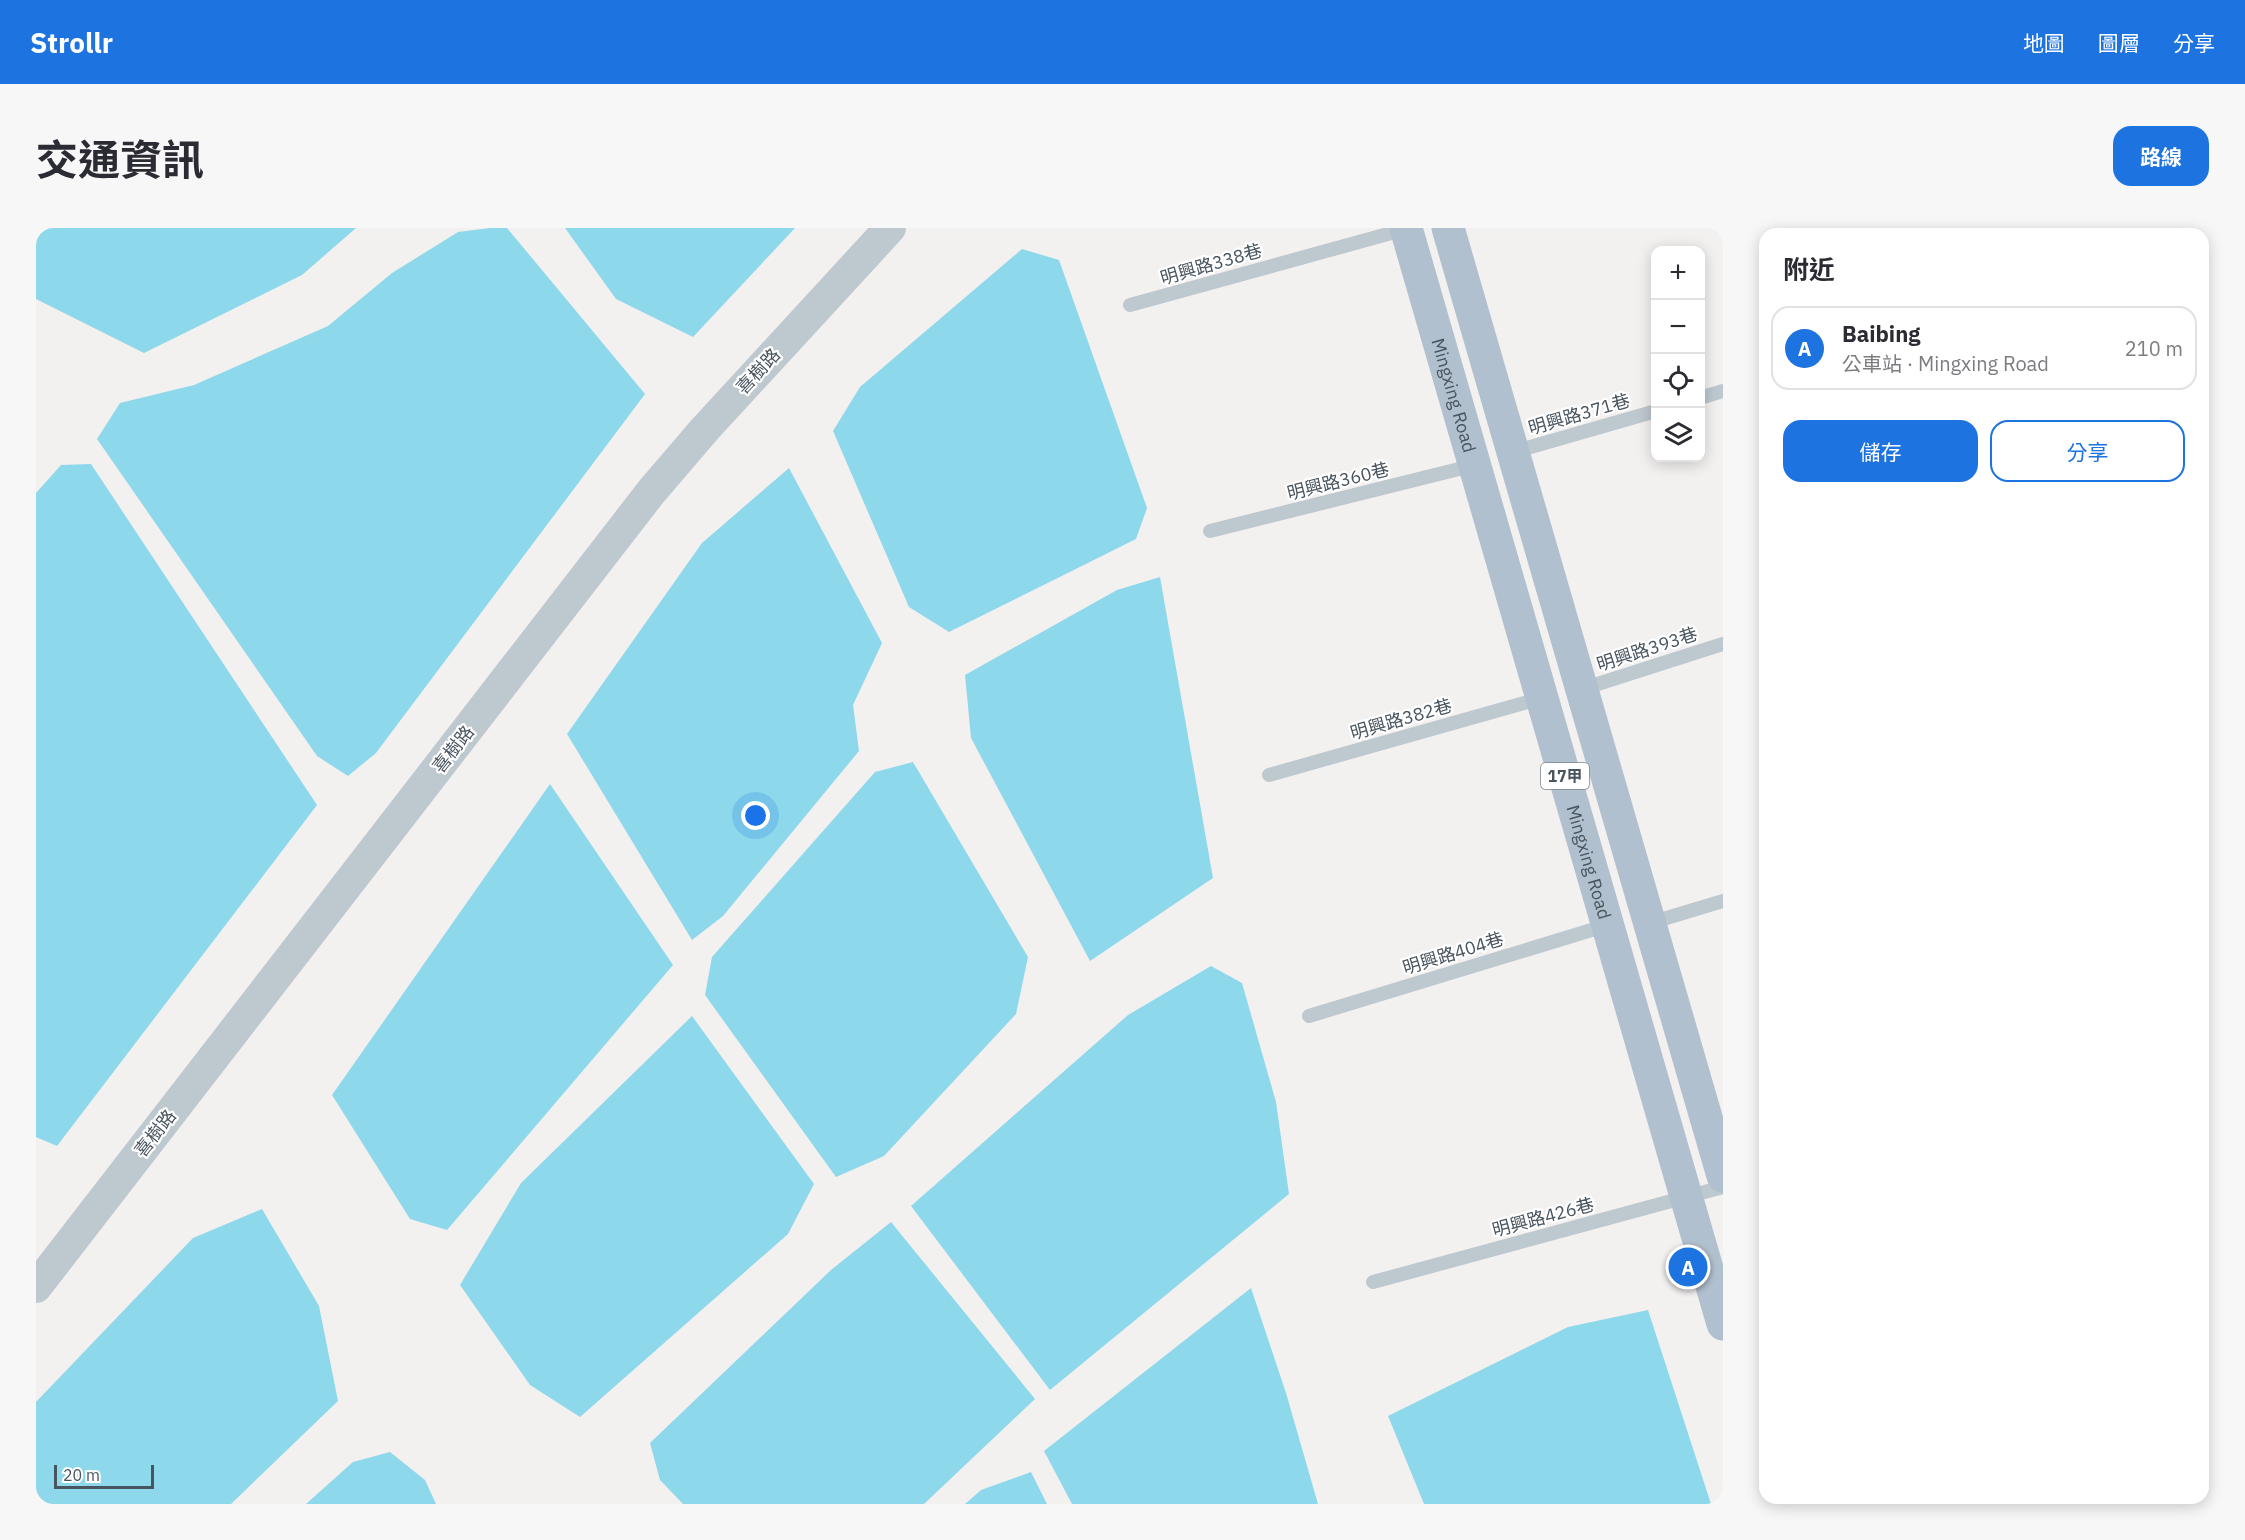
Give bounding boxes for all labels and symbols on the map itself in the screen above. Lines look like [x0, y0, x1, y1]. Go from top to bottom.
street label: 明興路338巷 [1158, 239, 1264, 289]
street label: Mingxing Road [1427, 335, 1482, 455]
street label: 喜樹路 [731, 343, 785, 399]
street label: 明興路371巷 [1526, 389, 1632, 439]
street label: 明興路360巷 [1285, 457, 1391, 505]
street label: 明興路393巷 [1594, 622, 1700, 676]
street label: 明興路382巷 [1348, 694, 1454, 744]
street label: 喜樹路 [427, 721, 479, 777]
road number: 17甲 [1541, 763, 1589, 789]
your location [741, 801, 770, 830]
street label: Mingxing Road [1562, 802, 1617, 922]
street label: 明興路404巷 [1400, 927, 1506, 979]
street label: 喜樹路 [129, 1105, 181, 1161]
street label: 明興路426巷 [1490, 1192, 1596, 1242]
pin: A [1668, 1244, 1708, 1290]
scale bar [54, 1462, 154, 1490]

